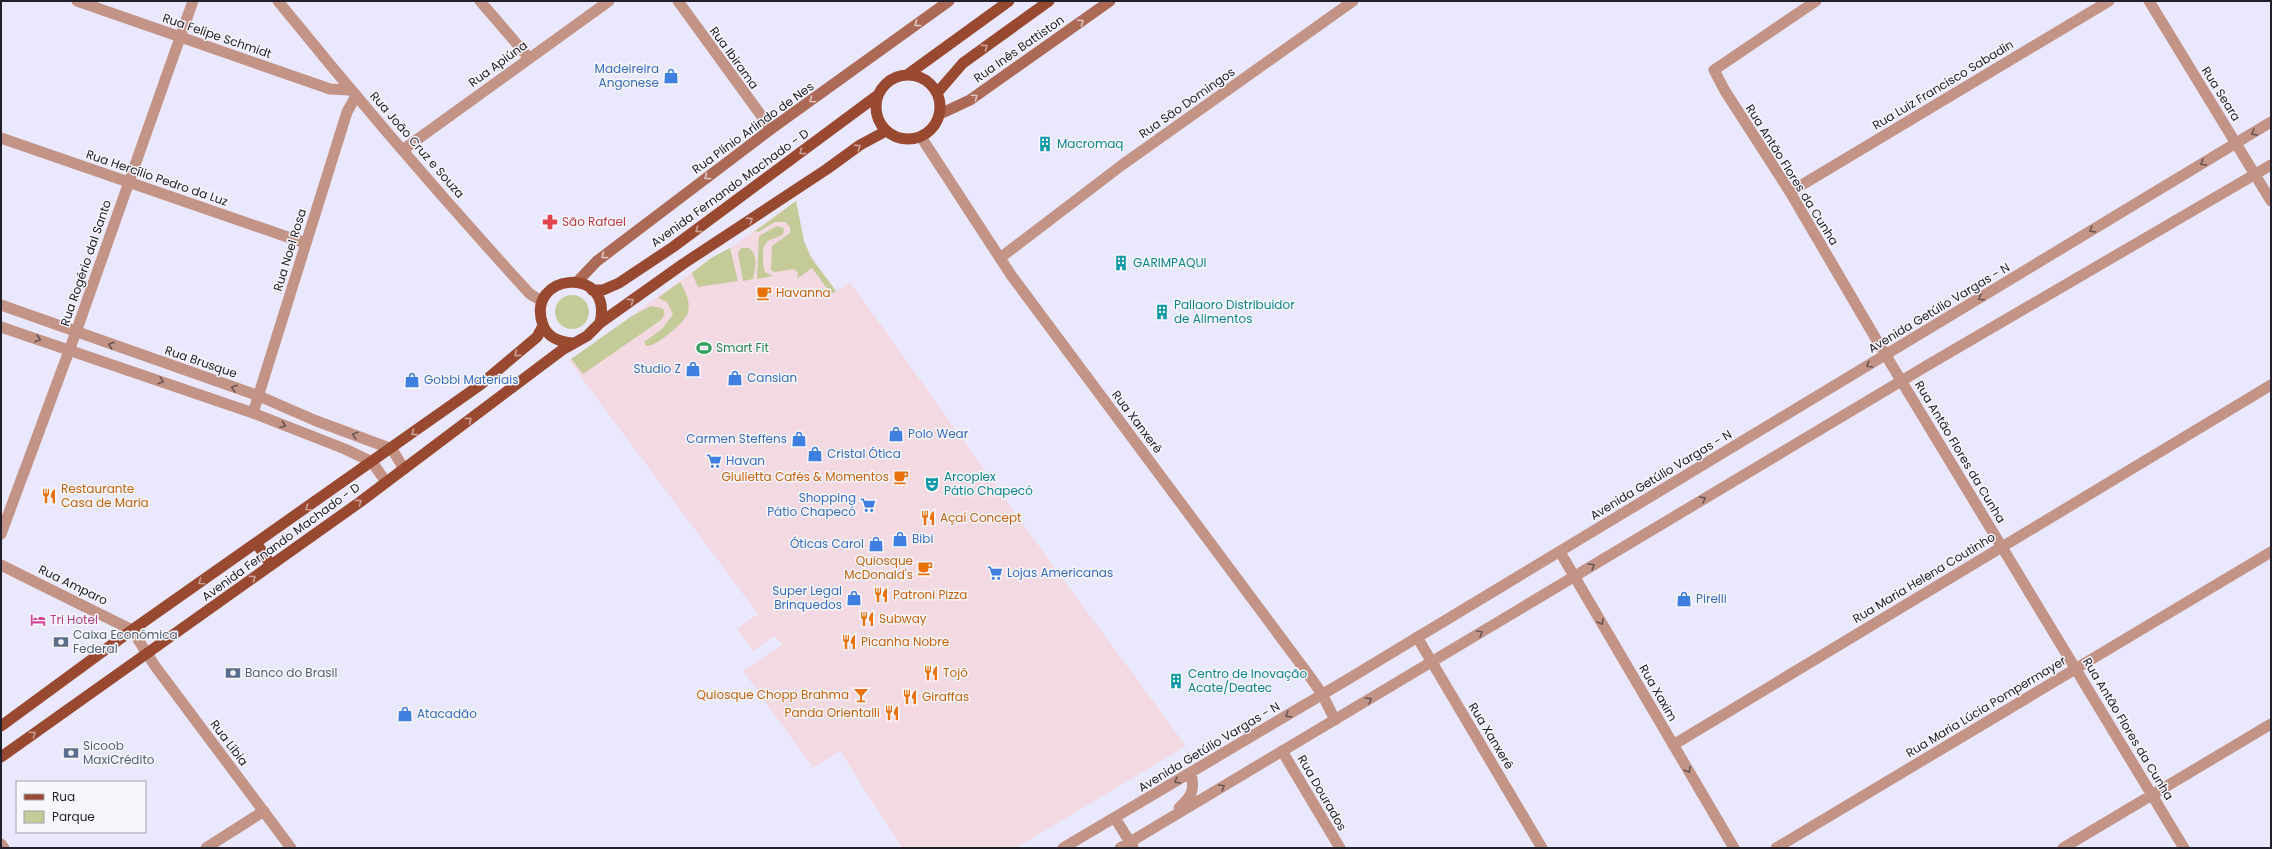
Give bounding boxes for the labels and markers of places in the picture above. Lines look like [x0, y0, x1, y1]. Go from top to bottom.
place label: Madeireira Angonese [595, 60, 659, 91]
shop icon: Madeireira Angonese [662, 67, 680, 85]
building icon: Macromaq [1036, 135, 1054, 153]
place label: Macromaq [1057, 135, 1123, 152]
pharmacy icon: São Rafael [541, 213, 559, 231]
place label: São Rafael [562, 213, 626, 230]
building icon: GARIMPAQUI [1112, 254, 1130, 272]
place label: GARIMPAQUI [1133, 254, 1207, 271]
cafe icon: Havanna [755, 284, 773, 302]
place label: Havanna [776, 284, 831, 301]
place label: Pallaoro Distribuidor de Alimentos [1174, 296, 1295, 327]
building icon: Pallaoro Distribuidor de Alimentos [1153, 303, 1171, 321]
sports icon: Smart Fit [695, 339, 713, 357]
place label: Smart Fit [716, 339, 769, 356]
place label: Studio Z [633, 360, 681, 377]
shop icon: Studio Z [684, 360, 702, 378]
shop icon: Cansian [726, 369, 744, 387]
place label: Cansian [747, 369, 797, 386]
shop icon: Gobbi Materiais [403, 371, 421, 389]
place label: Gobbi Materiais [424, 371, 518, 388]
shop icon: Polo Wear [887, 425, 905, 443]
place label: Polo Wear [908, 425, 969, 442]
place label: Carmen Steffens [686, 430, 787, 447]
shop icon: Carmen Steffens [790, 430, 808, 448]
shop icon: Cristal Ótica [806, 445, 824, 463]
place label: Cristal Ótica [827, 445, 901, 462]
supermarket icon: Havan [705, 452, 723, 470]
place label: Havan [726, 452, 765, 469]
place label: Giulietta Cafés & Momentos [722, 468, 889, 485]
cafe icon: Giulietta Cafés & Momentos [892, 468, 910, 486]
place label: Arcoplex Pátio Chapecó [944, 468, 1033, 499]
theatre icon: Arcoplex Pátio Chapecó [923, 475, 941, 493]
place label: Restaurante Casa de Maria [61, 480, 149, 511]
restaurant icon: Restaurante Casa de Maria [40, 487, 58, 505]
place label: Shopping Pátio Chapecó [767, 489, 856, 520]
supermarket icon: Shopping Pátio Chapecó [859, 496, 877, 514]
restaurant icon: Açaí Concept [919, 509, 937, 527]
place label: Açaí Concept [940, 509, 1021, 526]
shop icon: Bibi [891, 530, 909, 548]
place label: Bibi [912, 530, 933, 547]
place label: Óticas Carol [790, 535, 864, 552]
shop icon: Óticas Carol [867, 535, 885, 553]
place label: Quiosque McDonald's [844, 552, 913, 583]
cafe icon: Quiosque McDonald's [916, 559, 934, 577]
supermarket icon: Lojas Americanas [986, 564, 1004, 582]
place label: Lojas Americanas [1007, 564, 1113, 581]
place label: Super Legal Brinquedos [772, 582, 842, 613]
restaurant icon: Patroni Pizza [872, 586, 890, 604]
place label: Patroni Pizza [893, 586, 967, 603]
shop icon: Super Legal Brinquedos [845, 589, 863, 607]
shop icon: Pirelli [1675, 590, 1693, 608]
place label: Pirelli [1696, 590, 1727, 607]
restaurant icon: Subway [858, 610, 876, 628]
place label: Subway [879, 610, 927, 627]
hotel icon: Tri Hotel [29, 611, 47, 629]
place label: Tri Hotel [50, 611, 98, 628]
place label: Caixa Econômica Federal [73, 626, 178, 657]
bank icon: Caixa Econômica Federal [52, 633, 70, 651]
restaurant icon: Picanha Nobre [840, 633, 858, 651]
place label: Picanha Nobre [861, 633, 949, 650]
bank icon: Banco do Brasil [224, 664, 242, 682]
place label: Banco do Brasil [245, 664, 337, 681]
restaurant icon: Tojô [922, 664, 940, 682]
place label: Tojô [943, 664, 968, 681]
place label: Centro de Inovação Acate/Deatec [1188, 665, 1307, 696]
building icon: Centro de Inovação Acate/Deatec [1167, 672, 1185, 690]
place label: Quiosque Chopp Brahma [696, 686, 849, 703]
bar icon: Quiosque Chopp Brahma [852, 686, 870, 704]
restaurant icon: Giraffas [901, 688, 919, 706]
place label: Giraffas [922, 688, 969, 705]
place label: Panda Orientalli [785, 704, 880, 721]
restaurant icon: Panda Orientalli [883, 704, 901, 722]
shop icon: Atacadão [396, 705, 414, 723]
place label: Atacadão [417, 705, 477, 722]
place label: Sicoob MaxiCrédito [83, 737, 155, 768]
bank icon: Sicoob MaxiCrédito [62, 744, 80, 762]

